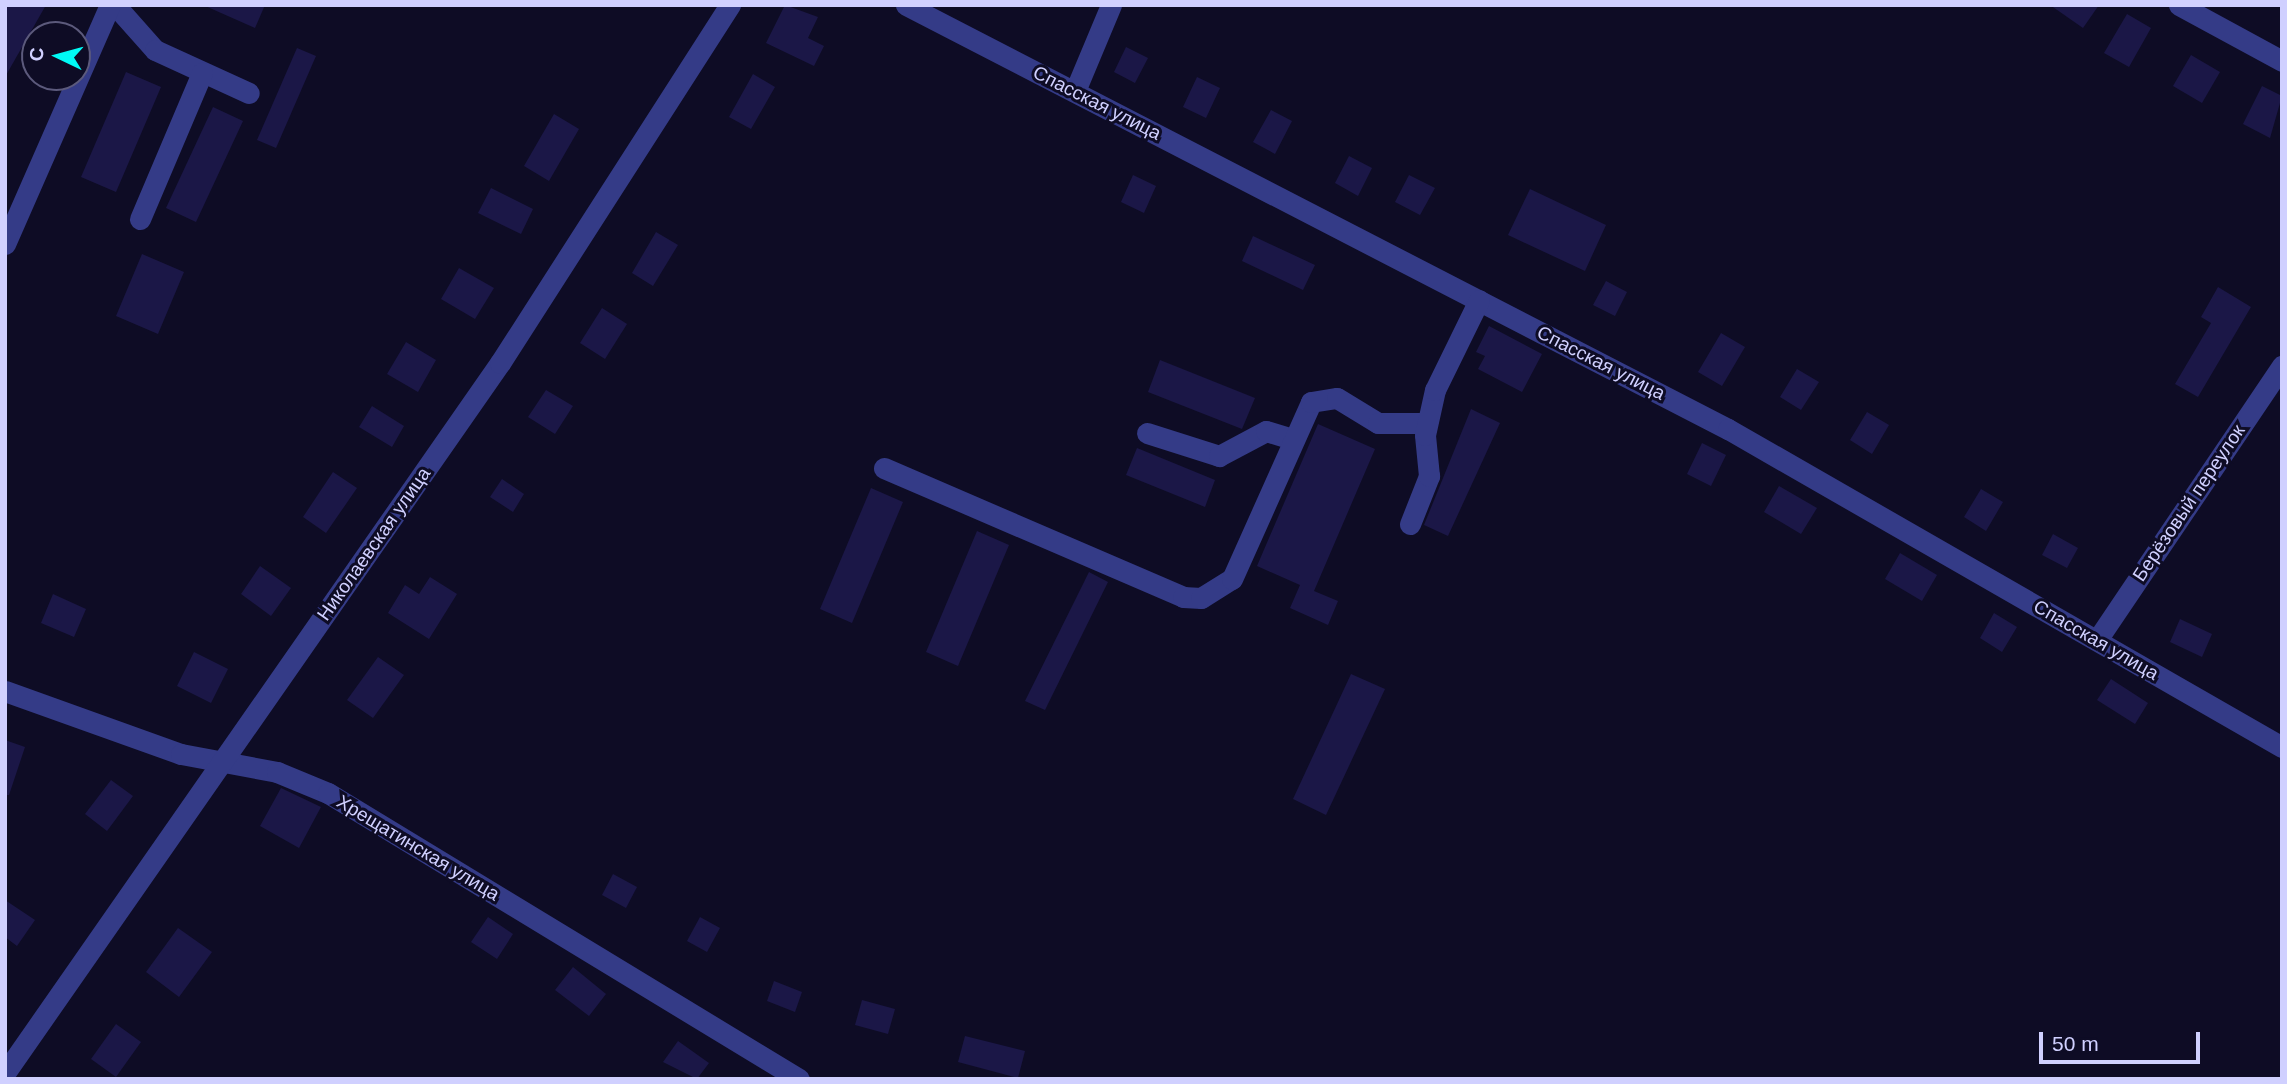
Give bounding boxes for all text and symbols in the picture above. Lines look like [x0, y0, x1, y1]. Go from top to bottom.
north arrow [21, 21, 91, 91]
text: С [26, 47, 48, 62]
street label: Спасская улица [1029, 61, 1165, 145]
street label: Спасская улица [1533, 321, 1669, 405]
street label: Берёзовый переулок [2128, 420, 2250, 586]
street label: Николаевская улица [313, 463, 435, 625]
street label: Спасская улица [2029, 595, 2163, 685]
street label: Хрещатинская улица [332, 790, 504, 906]
scale bar [2042, 1018, 2203, 1062]
text: 50 m [2052, 1032, 2099, 1055]

